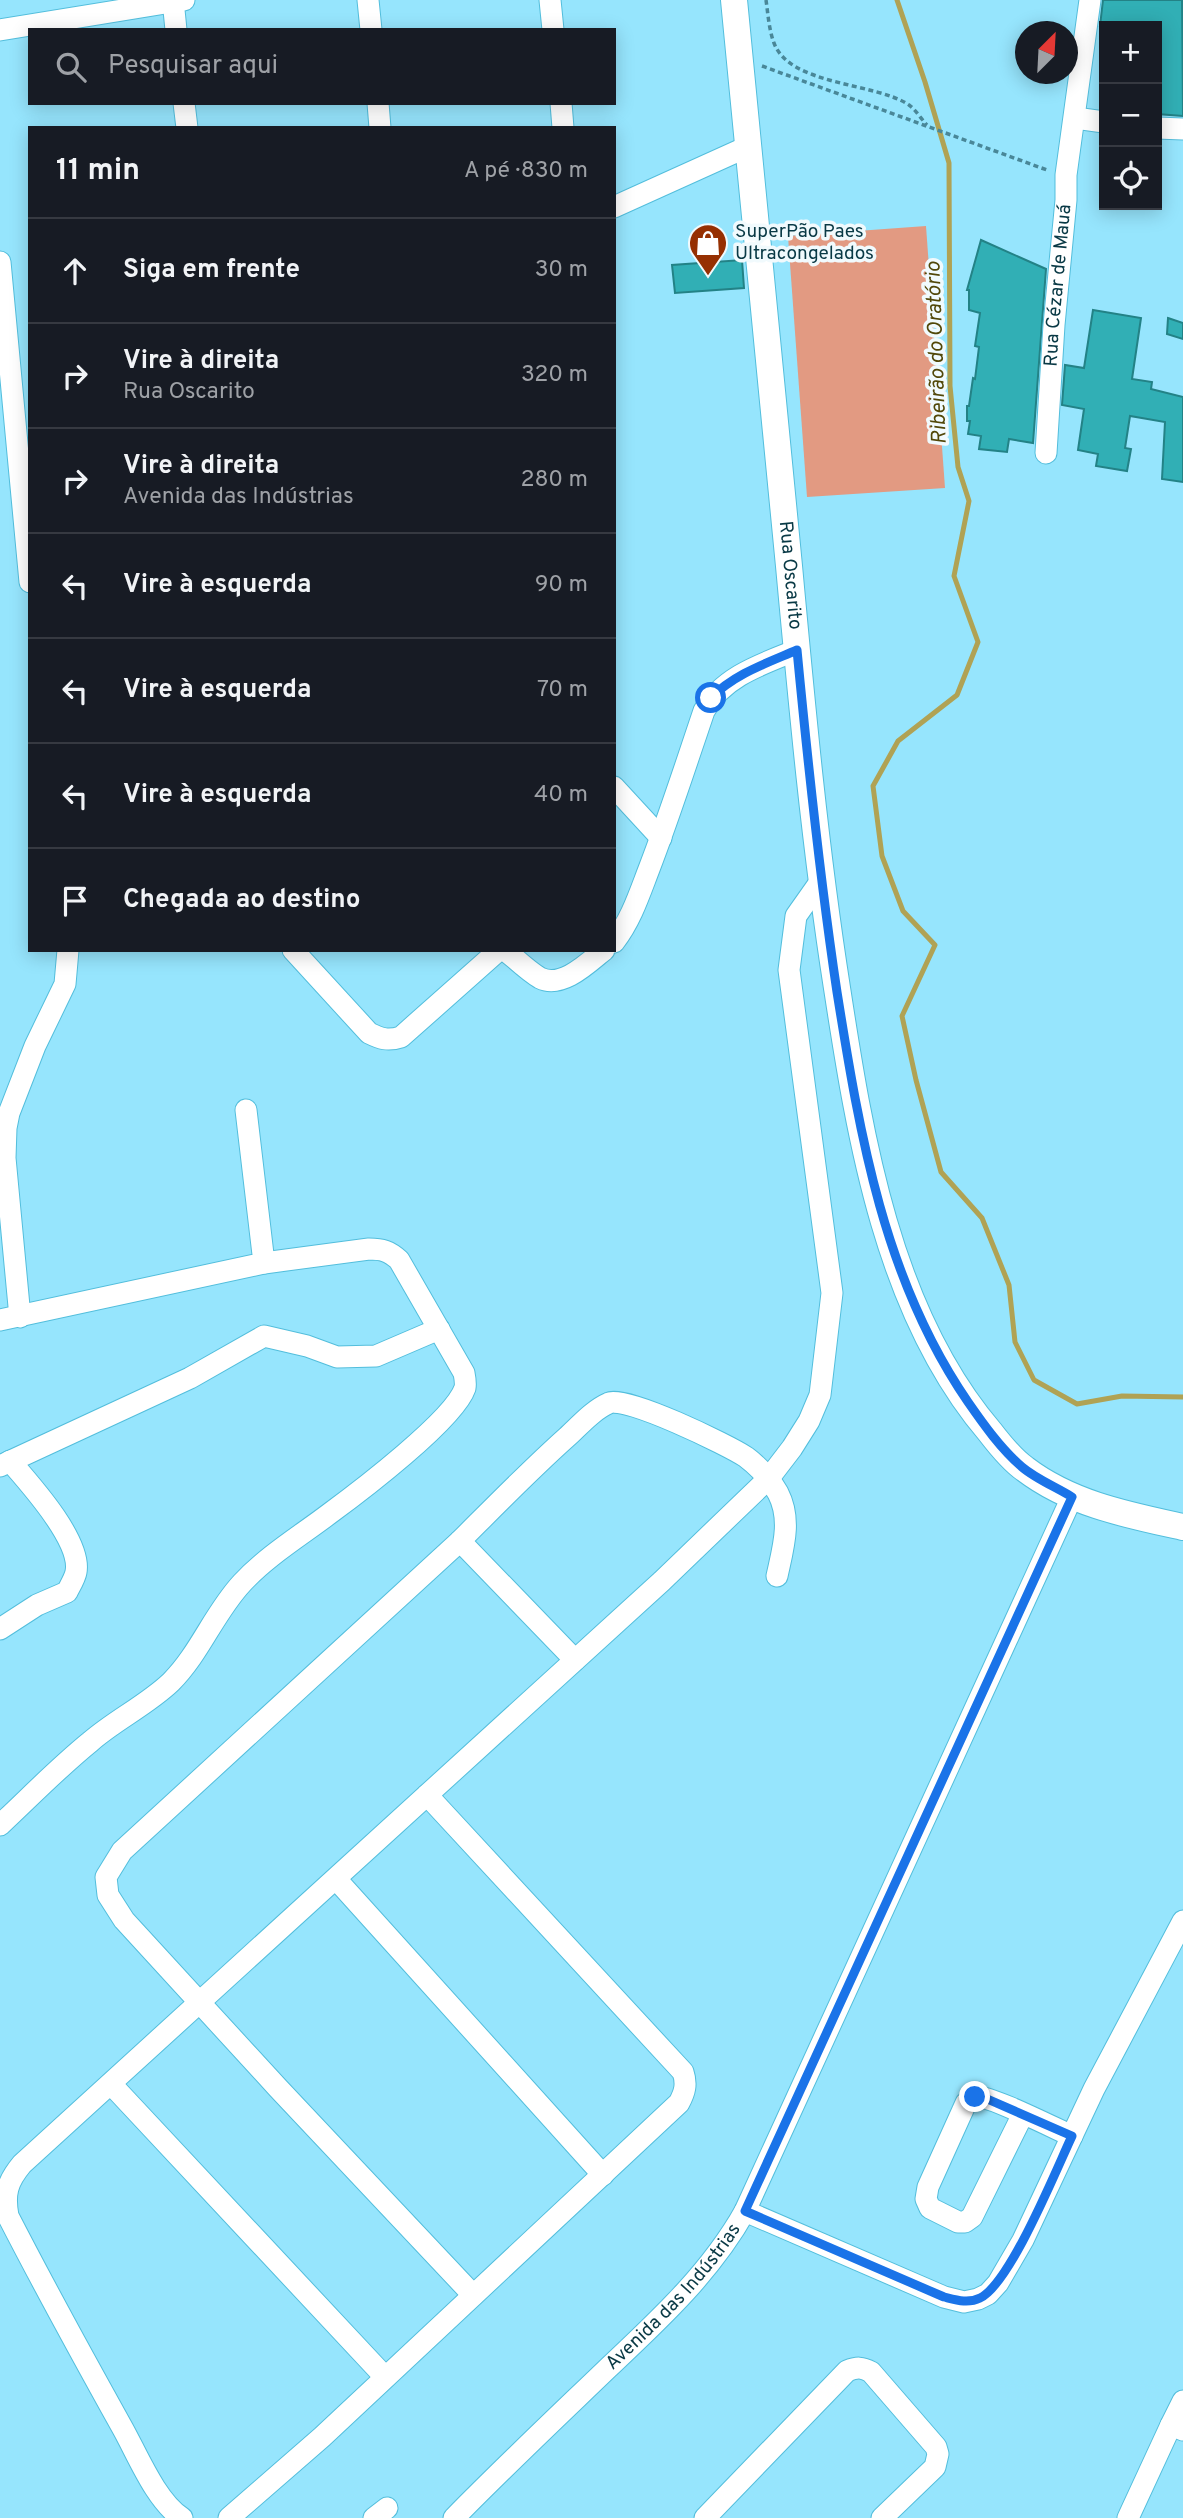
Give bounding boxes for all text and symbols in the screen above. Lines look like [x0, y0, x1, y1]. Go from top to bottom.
north arrow [1015, 21, 1078, 84]
map controls [1099, 21, 1162, 210]
button: + [1099, 21, 1162, 84]
search box [28, 28, 616, 105]
icon: search [52, 48, 90, 86]
text: Pesquisar aqui [108, 50, 278, 83]
button: − [1099, 84, 1162, 147]
button: locate [1099, 147, 1162, 210]
text: 11 min [56, 153, 140, 190]
text: A pé · 830 m [464, 157, 588, 186]
street label: Rua Cézar de Mauá [1039, 203, 1078, 367]
place label: SuperPão Paes Ultracongelados [735, 220, 874, 266]
shop icon: SuperPão Paes Ultracongelados [687, 222, 729, 277]
icon: ahead [56, 252, 94, 290]
text: Siga em frente [123, 254, 300, 287]
text: 30 m [535, 256, 588, 285]
water label: Ribeirão do Oratório [920, 260, 954, 445]
text: Vire à direita [123, 345, 279, 378]
icon: right [56, 357, 94, 395]
text: 320 m [521, 361, 588, 390]
text: Rua Oscarito [123, 378, 255, 407]
text: Vire à direita [123, 450, 279, 483]
icon: right [56, 462, 94, 500]
text: 280 m [520, 466, 588, 495]
text: Avenida das Indústrias [123, 483, 354, 512]
street label: Rua Oscarito [773, 520, 807, 631]
icon: left [56, 567, 94, 605]
text: Vire à esquerda [123, 569, 311, 602]
text: 90 m [535, 571, 588, 600]
icon: left [56, 672, 94, 710]
text: Vire à esquerda [123, 674, 311, 707]
text: 70 m [537, 676, 588, 705]
route start [695, 682, 726, 713]
icon: left [56, 777, 94, 815]
text: Vire à esquerda [123, 779, 311, 812]
text: 40 m [534, 781, 588, 810]
icon: arrive [56, 882, 94, 920]
text: Chegada ao destino [123, 884, 360, 917]
route end [959, 2081, 990, 2112]
street label: Avenida das Indústrias [601, 2219, 747, 2376]

